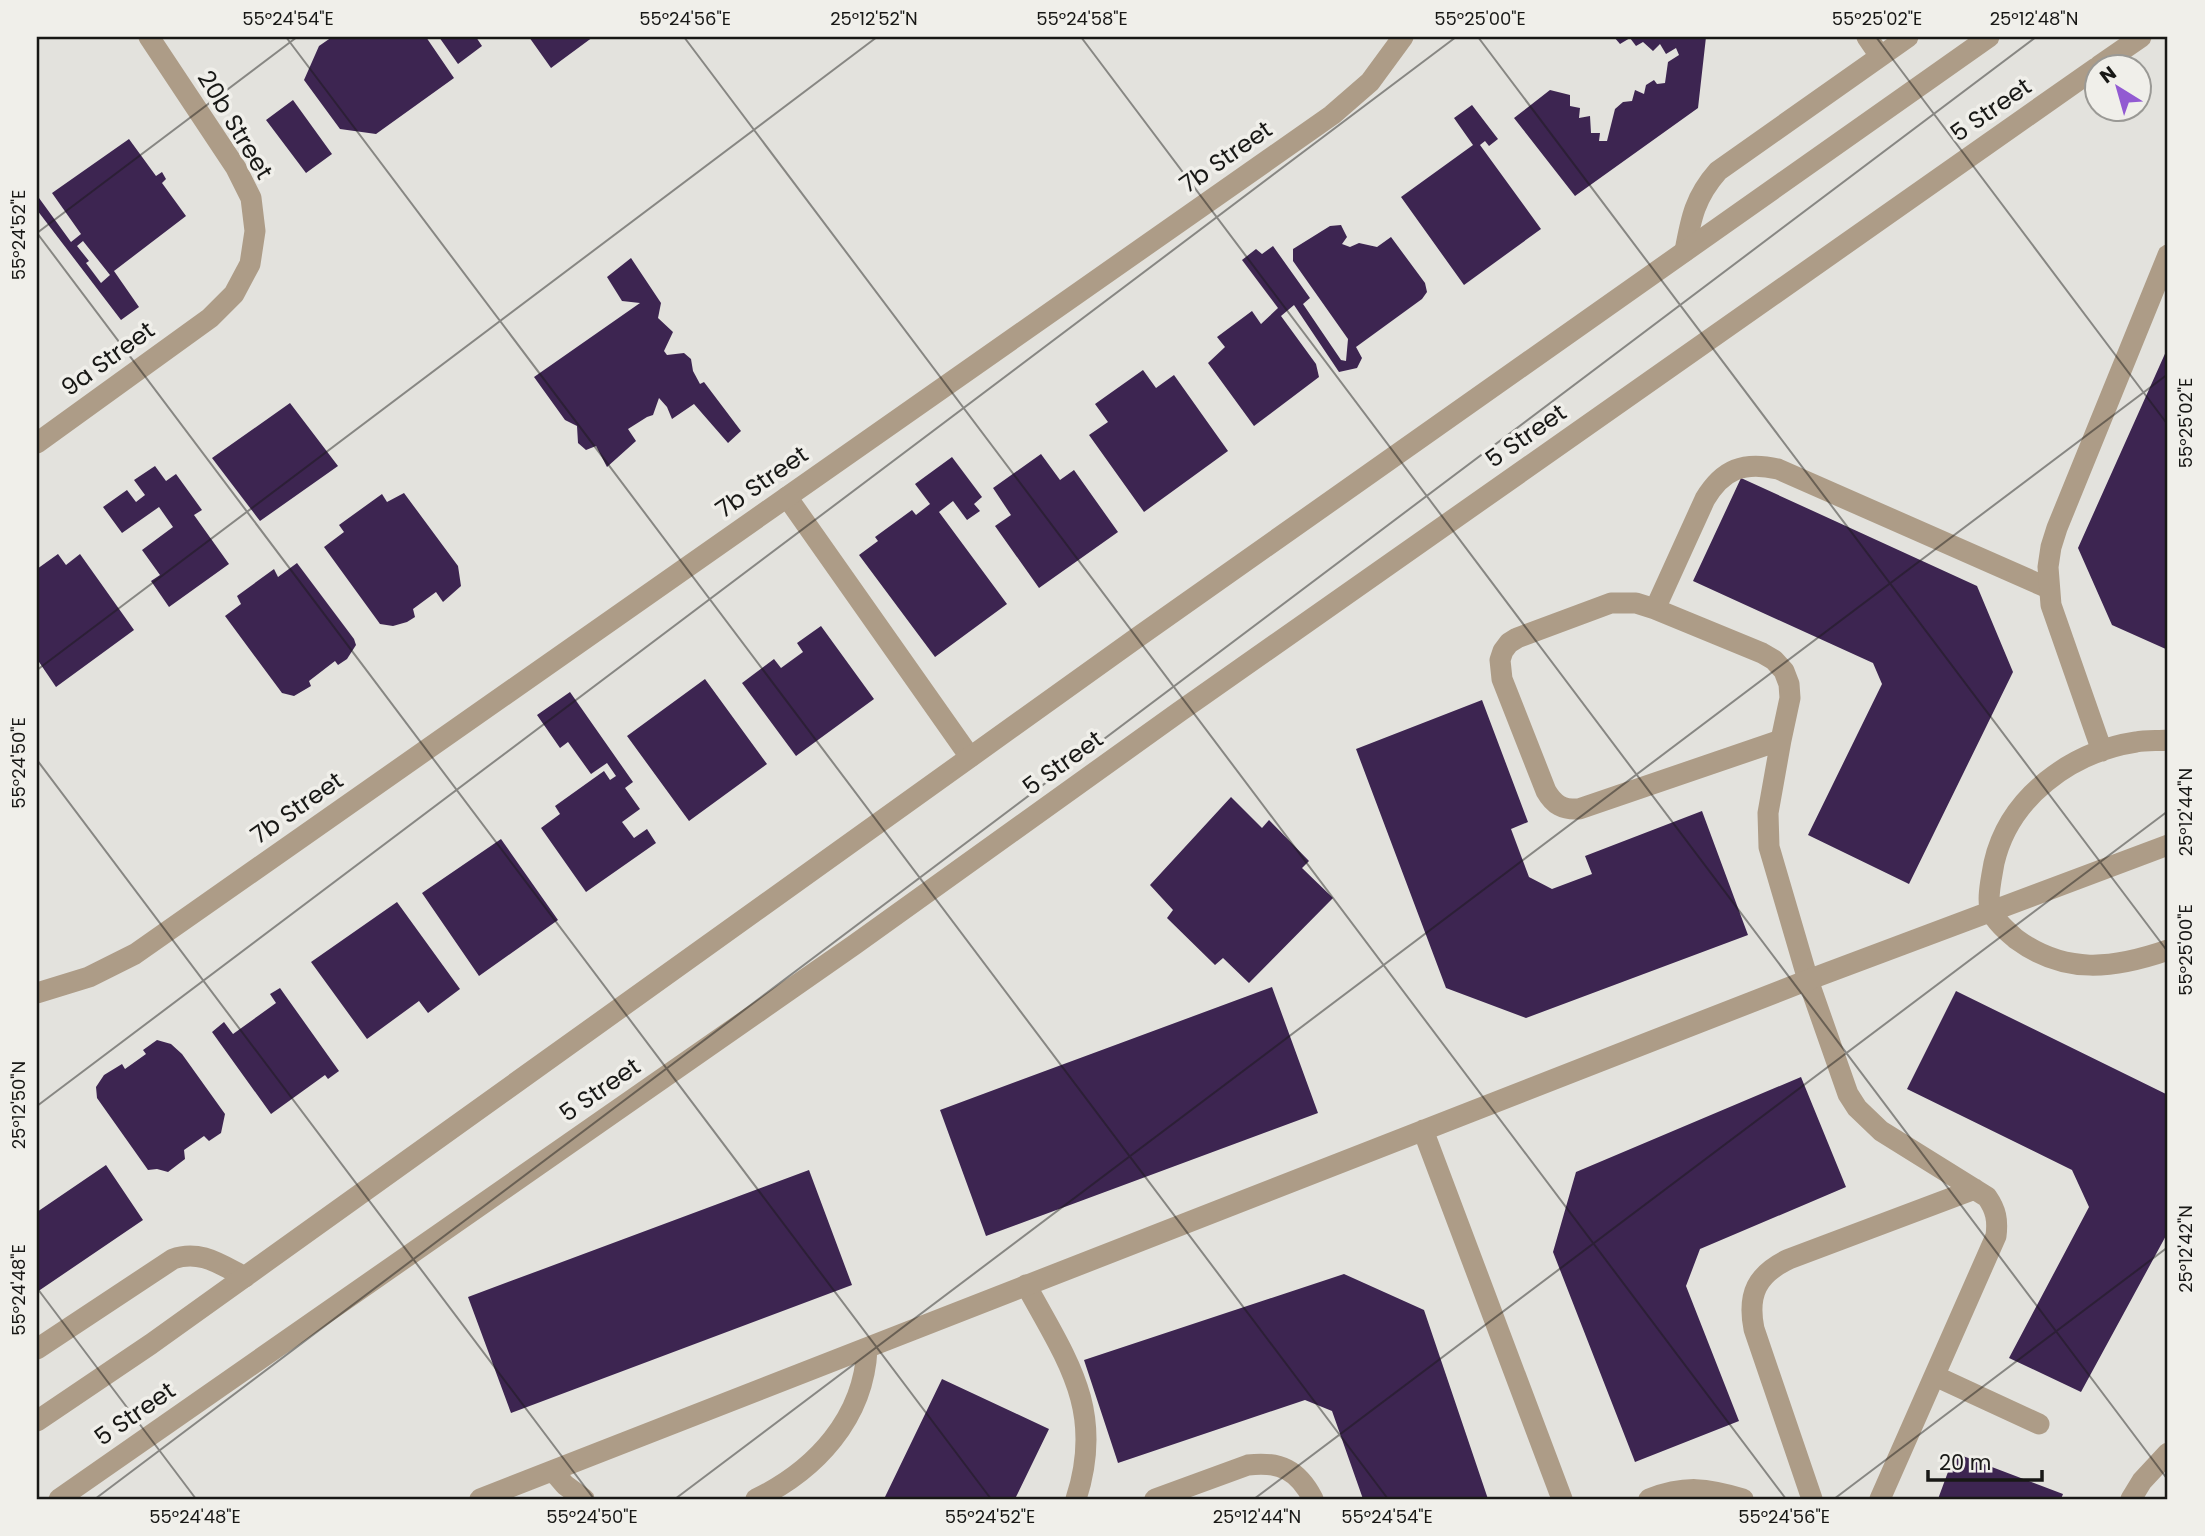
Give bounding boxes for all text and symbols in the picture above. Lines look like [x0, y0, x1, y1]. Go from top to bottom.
text: 55°24'54"E [242, 6, 334, 31]
text: 55°24'56"E [639, 6, 731, 31]
text: 25°12'52"N [830, 6, 918, 31]
text: 55°24'58"E [1036, 6, 1128, 31]
text: 55°25'00"E [1434, 6, 1526, 31]
text: 55°25'02"E [1832, 6, 1922, 31]
text: 25°12'48"N [1990, 6, 2078, 31]
north arrow [2082, 52, 2152, 122]
text: N [2094, 60, 2122, 90]
street label: 20b Street [190, 64, 281, 185]
street label: 5 Street [1944, 70, 2038, 149]
street label: 7b Street [1173, 113, 1279, 201]
text: 55°24'52"E [6, 190, 31, 280]
street label: 9a Street [54, 313, 161, 404]
text: 55°25'02"E [2173, 378, 2198, 468]
street label: 5 Street [1479, 396, 1573, 475]
street label: 7b Street [709, 438, 815, 526]
text: 55°24'50"E [6, 717, 31, 809]
street label: 5 Street [1016, 722, 1110, 803]
street label: 7b Street [244, 764, 350, 852]
text: 25°12'44"N [2173, 768, 2198, 856]
text: 55°25'00"E [2173, 904, 2198, 996]
street label: 5 Street [553, 1050, 647, 1129]
text: 25°12'50"N [6, 1061, 31, 1149]
text: 25°12'42"N [2173, 1205, 2198, 1293]
text: 55°24'48"E [6, 1244, 31, 1336]
street label: 5 Street [88, 1374, 182, 1453]
scale bar [1928, 1438, 2042, 1482]
text: 20 m [1939, 1448, 1992, 1477]
text: 55°24'48"E [149, 1504, 241, 1529]
text: 55°24'50"E [546, 1504, 638, 1529]
text: 55°24'52"E [945, 1504, 1035, 1529]
text: 25°12'44"N [1213, 1504, 1301, 1529]
text: 55°24'54"E [1341, 1504, 1433, 1529]
text: 55°24'56"E [1738, 1504, 1830, 1529]

